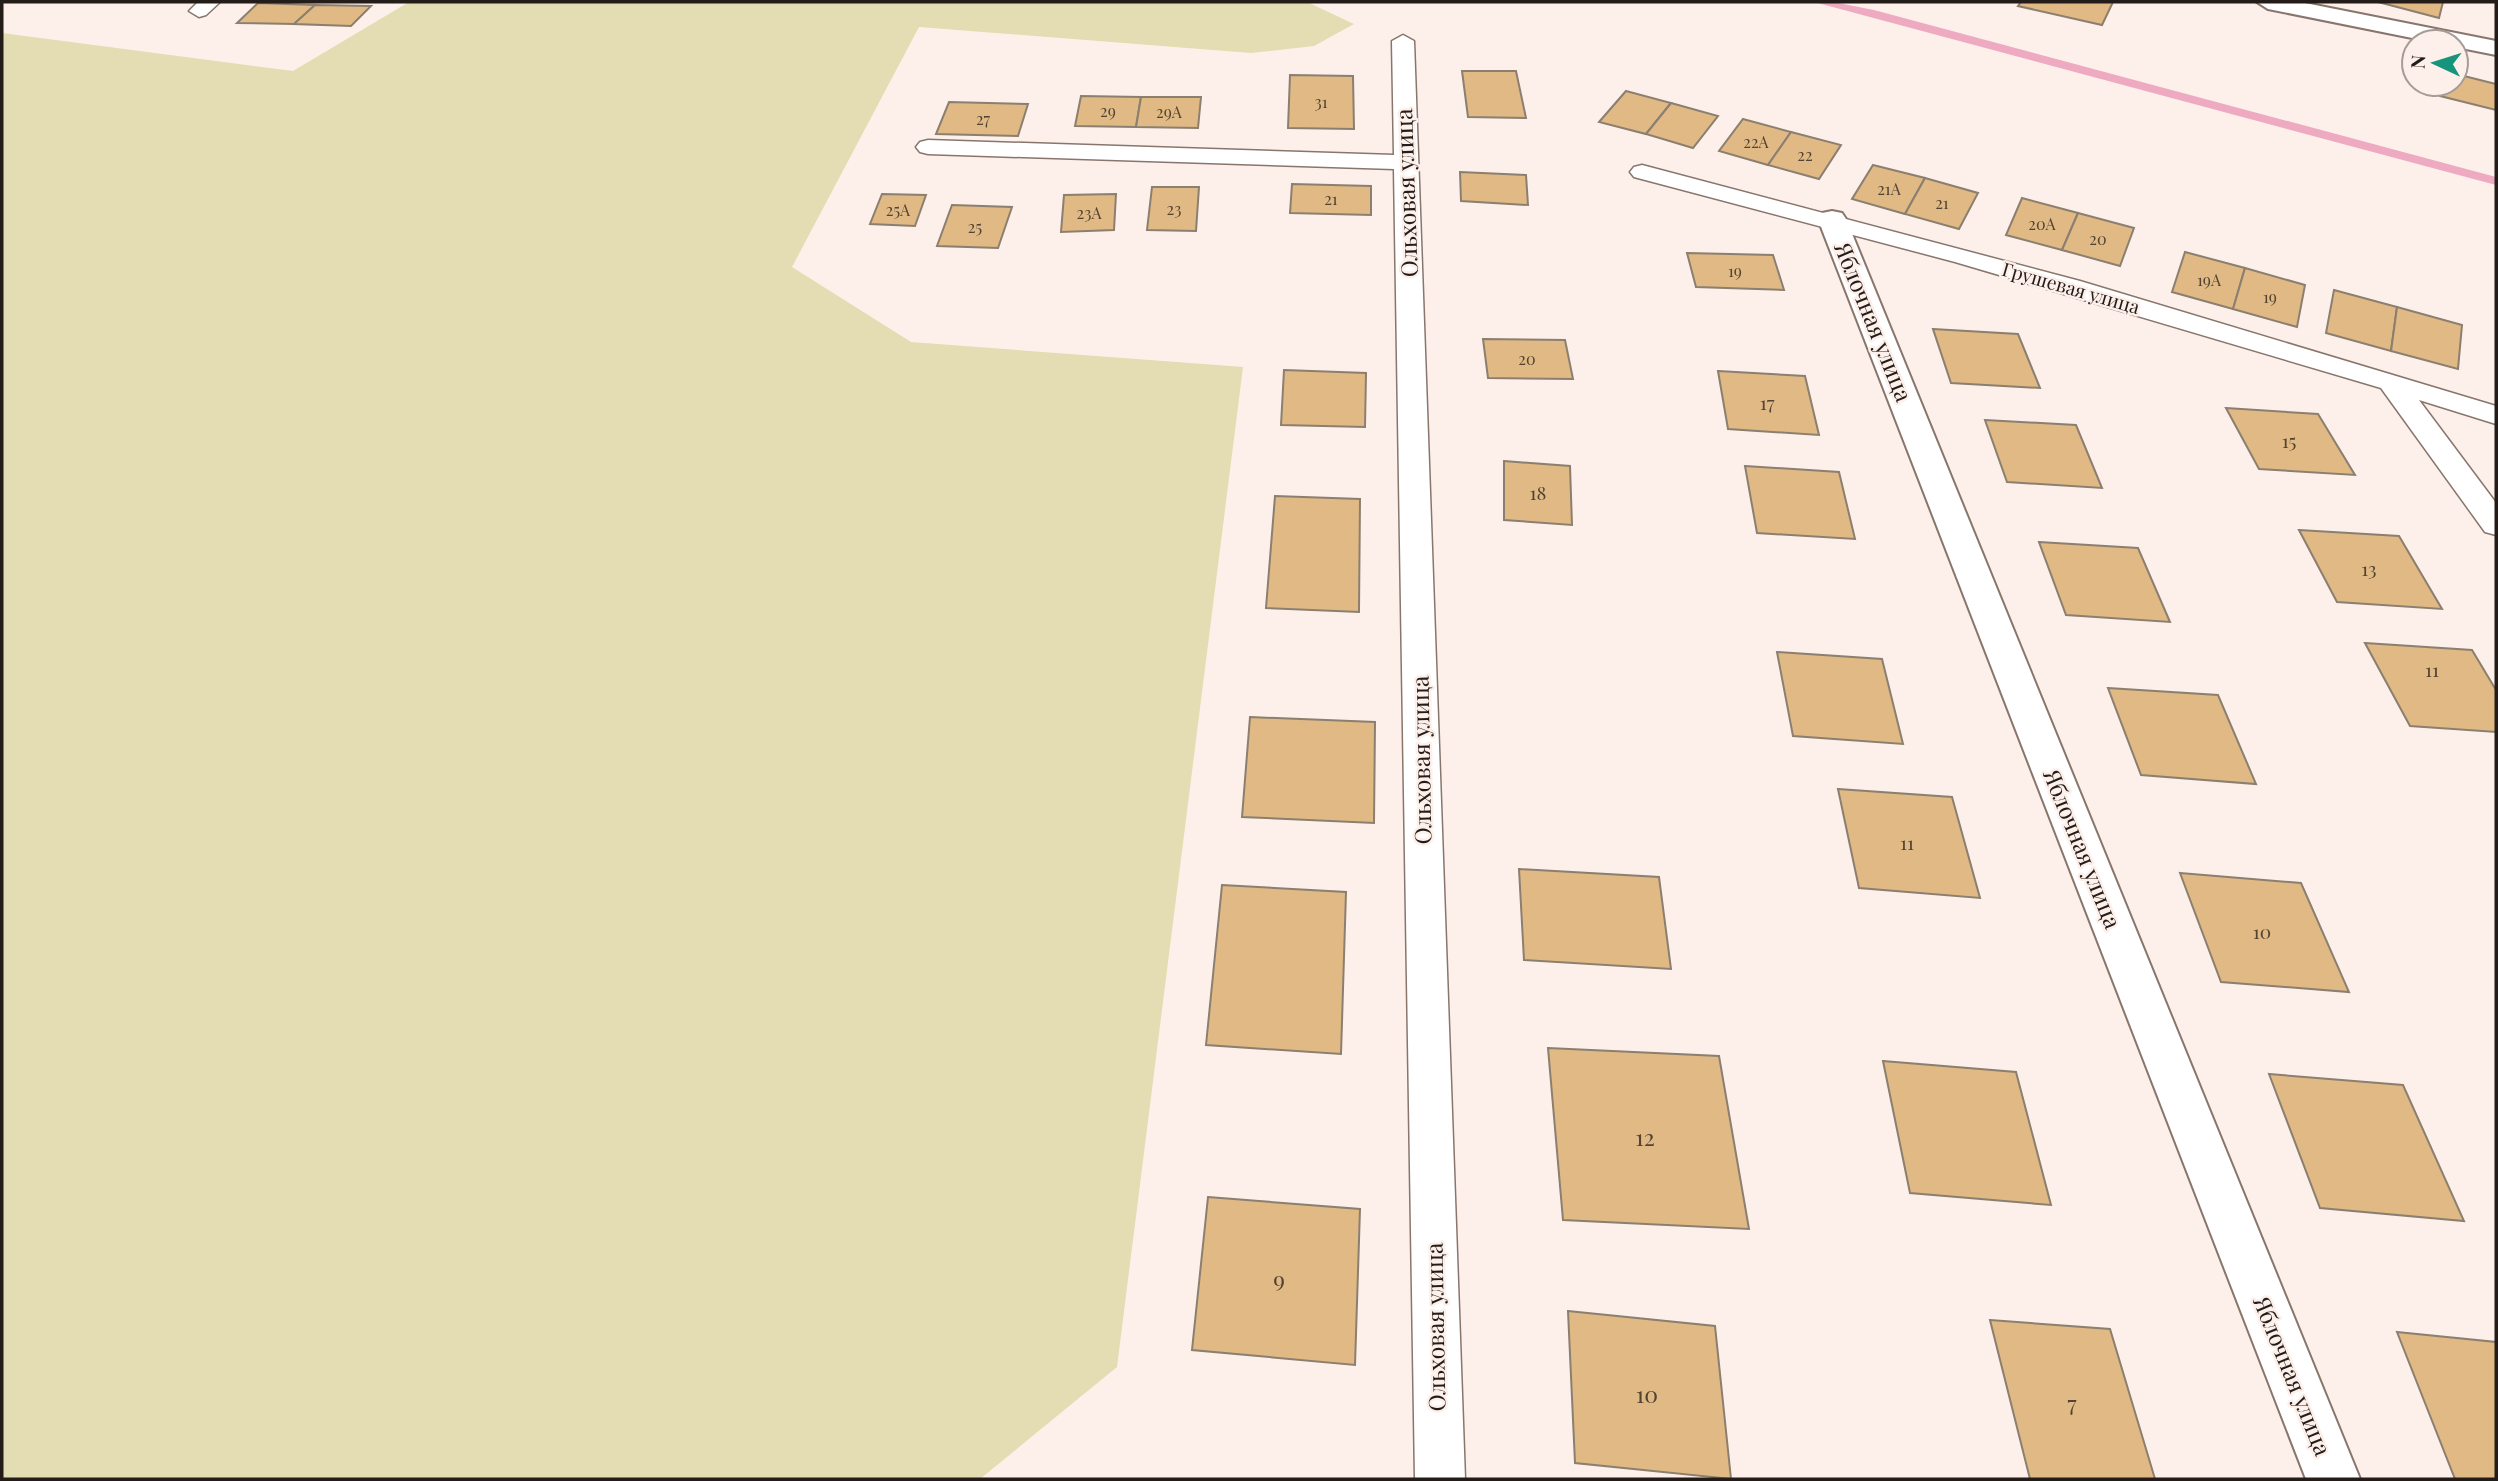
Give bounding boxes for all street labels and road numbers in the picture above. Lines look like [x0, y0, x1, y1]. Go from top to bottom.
street label: Ольховая улица [1387, 108, 1424, 278]
street label: Яблочная улица [1828, 236, 1921, 406]
street label: Грушевая улица [1999, 255, 2144, 319]
street label: Ольховая улица [1404, 675, 1437, 845]
street label: Яблочная улица [2037, 763, 2130, 933]
street label: Ольховая улица [1418, 1242, 1451, 1412]
street label: Яблочная улица [2247, 1290, 2340, 1460]

